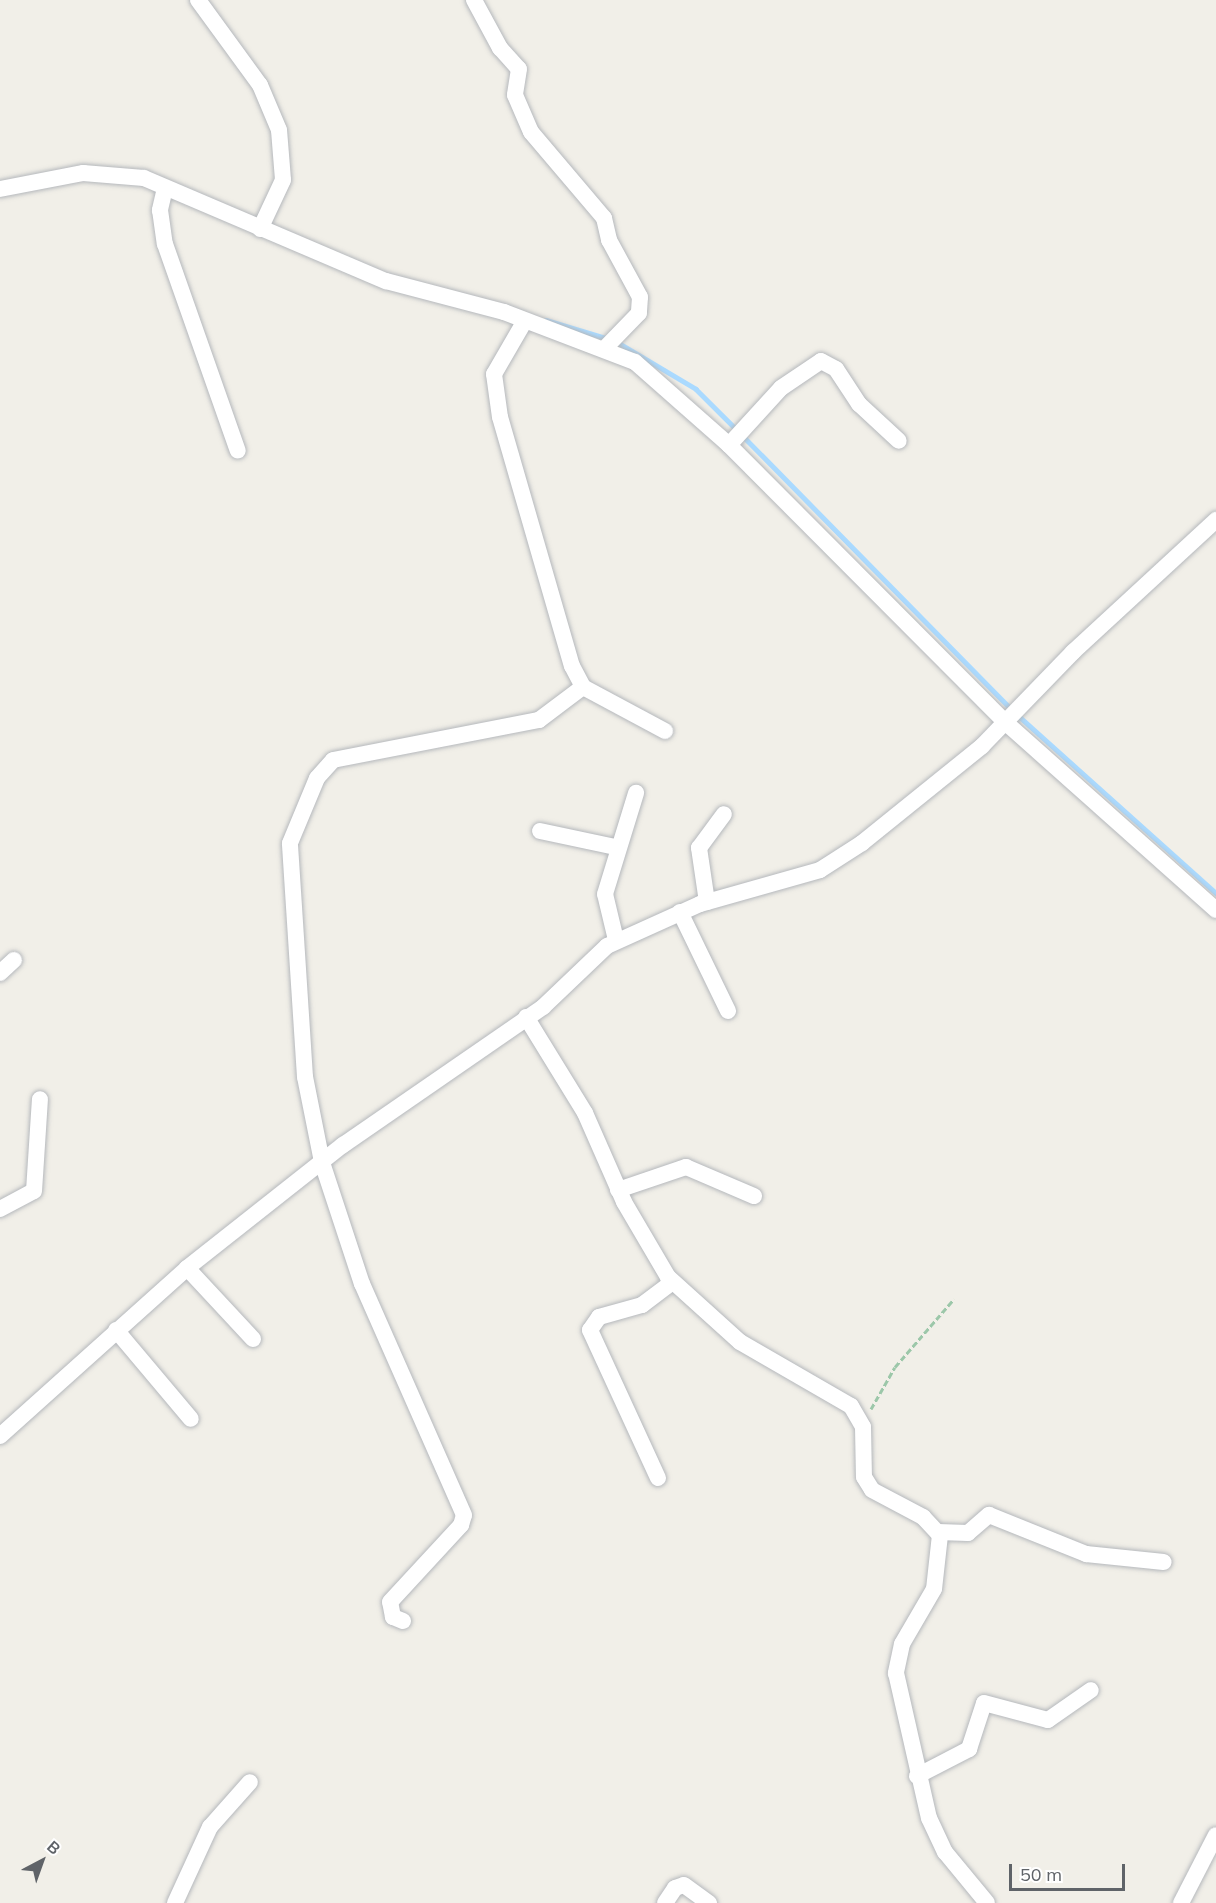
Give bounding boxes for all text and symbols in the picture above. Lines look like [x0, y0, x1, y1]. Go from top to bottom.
north arrow [12, 1831, 72, 1891]
text: B [43, 1836, 65, 1859]
scale bar [1012, 1852, 1128, 1890]
text: 50 m [1020, 1863, 1062, 1886]

